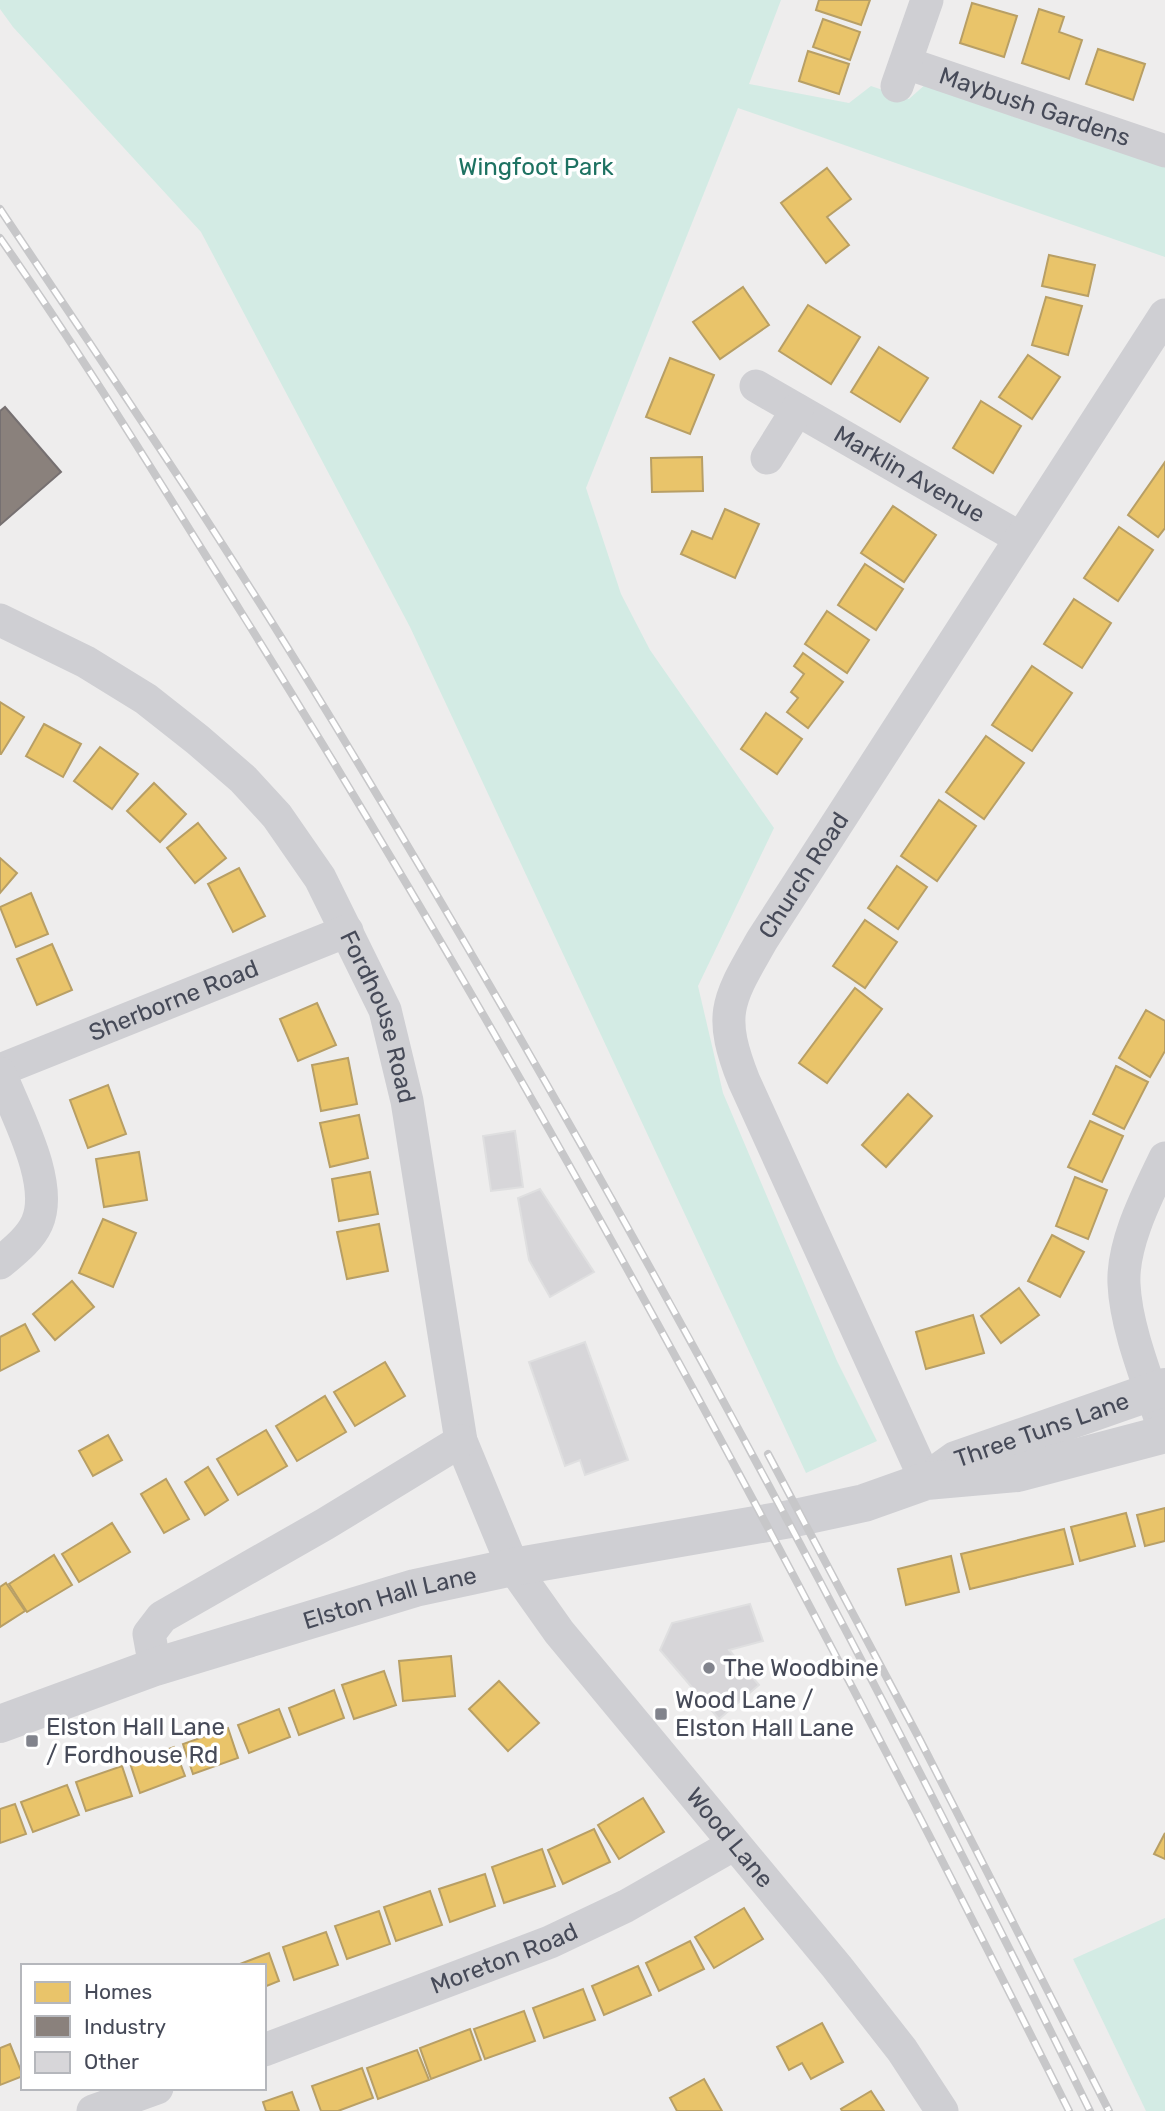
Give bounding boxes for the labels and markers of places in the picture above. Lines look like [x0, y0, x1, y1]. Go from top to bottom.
place label: The Woodbine [723, 1654, 879, 1682]
marker: The Woodbine [701, 1660, 717, 1676]
place label: Wood Lane / Elston Hall Lane [675, 1686, 854, 1742]
marker: Wood Lane / Elston Hall Lane [653, 1706, 669, 1722]
place label: Elston Hall Lane / Fordhouse Rd [46, 1713, 225, 1769]
marker: Elston Hall Lane / Fordhouse Rd [24, 1733, 40, 1749]

